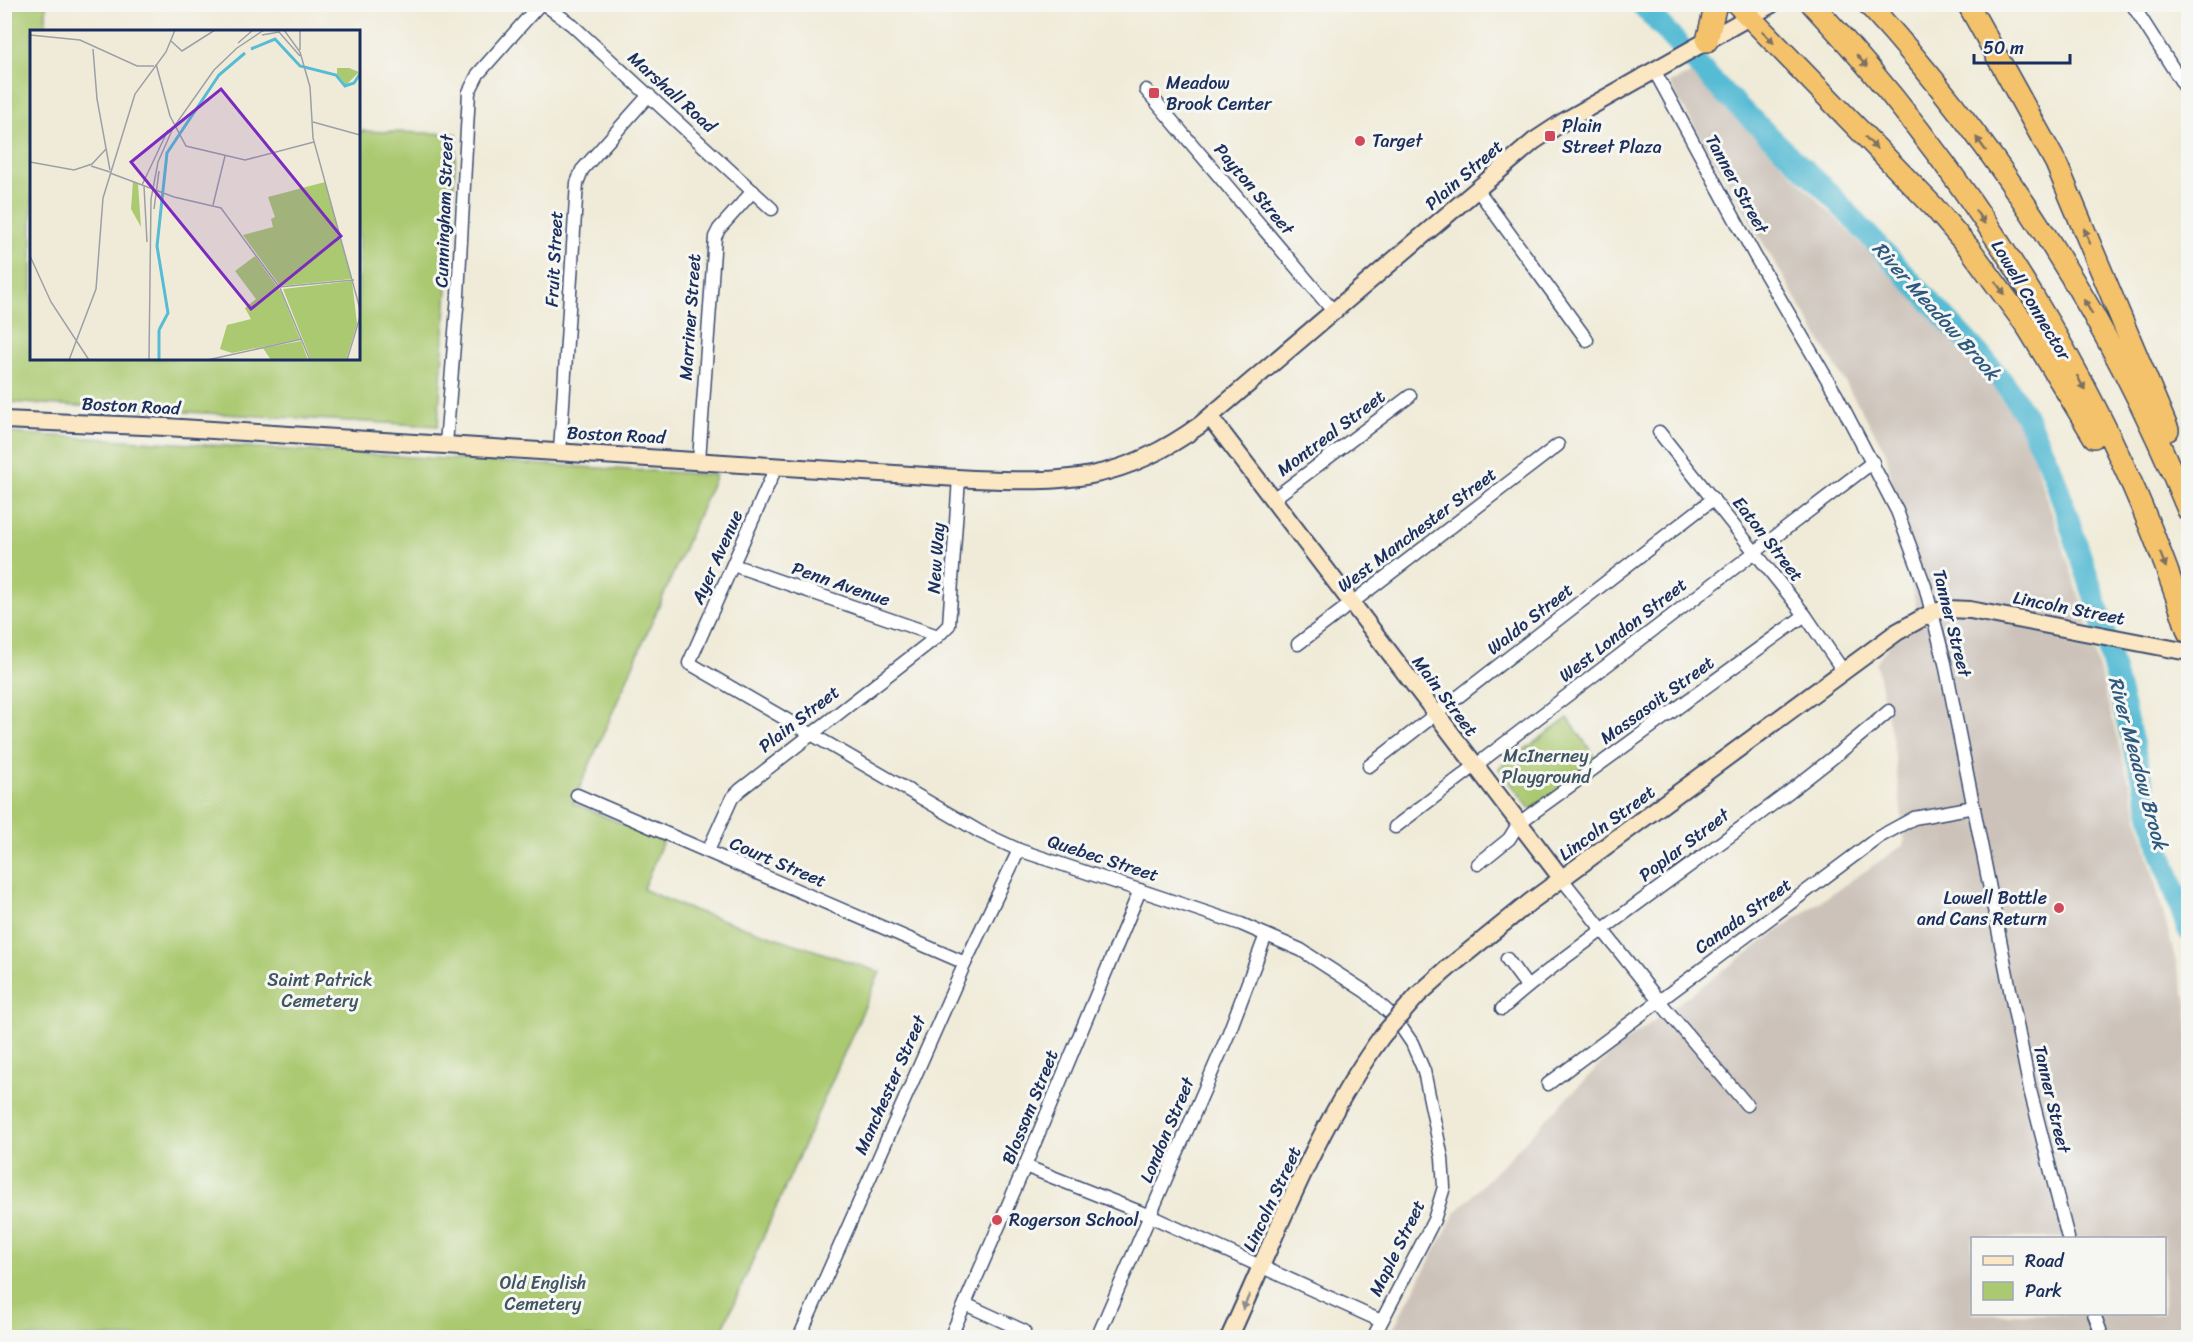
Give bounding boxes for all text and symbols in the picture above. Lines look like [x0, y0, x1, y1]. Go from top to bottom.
scale bar [1974, 27, 2070, 65]
inset map [30, 30, 360, 360]
one-way arrow [1760, 30, 1774, 44]
text: 50 m [1983, 32, 2024, 64]
street label: Marshall Road [620, 43, 725, 142]
one-way arrow [1856, 53, 1869, 69]
place label: Meadow Brook Center [1166, 67, 1273, 120]
marker: Meadow Brook Center [1147, 86, 1161, 100]
place label: Plain Street Plaza [1562, 110, 1662, 163]
place label: Target [1372, 125, 1423, 157]
street label: Tanner Street [1696, 128, 1778, 240]
marker: Plain Street Plaza [1543, 129, 1557, 143]
street label: Plain Street [1417, 131, 1511, 219]
street label: Cunningham Street [425, 133, 463, 288]
marker: Target [1353, 134, 1367, 148]
street label: Payton Street [1206, 136, 1303, 243]
one-way arrow [1863, 136, 1877, 150]
one-way arrow [1976, 136, 1988, 151]
one-way arrow [1974, 208, 1986, 224]
street label: Fruit Street [536, 210, 572, 308]
one-way arrow [2082, 226, 2092, 244]
water label: River Meadow Brook [1863, 233, 2010, 390]
street label: Lowell Connector [1982, 233, 2081, 368]
street label: Marriner Street [670, 252, 710, 381]
one-way arrow [1994, 281, 2006, 296]
one-way arrow [2083, 299, 2094, 315]
one-way arrow [2076, 375, 2086, 392]
street label: Montreal Street [1270, 381, 1393, 485]
street label: Boston Road [81, 387, 183, 425]
street label: Boston Road [566, 416, 668, 454]
street label: West Manchester Street [1330, 459, 1504, 601]
street label: Eaton Street [1724, 489, 1812, 589]
street label: Ayer Avenue [682, 505, 752, 610]
street label: New Way [918, 521, 954, 595]
one-way arrow [2159, 551, 2168, 569]
street label: Penn Avenue [787, 552, 895, 616]
street label: Tanner Street [1923, 566, 1981, 681]
street label: West London Street [1552, 569, 1695, 691]
street label: Waldo Street [1480, 575, 1581, 663]
street label: Lincoln Street [2010, 581, 2128, 635]
street label: Massasoit Street [1593, 647, 1721, 753]
street label: Main Street [1404, 648, 1487, 744]
water label: River Meadow Brook [2098, 672, 2178, 855]
street label: Plain Street [751, 677, 847, 761]
park label: McInerney Playground [1502, 740, 1592, 793]
street label: Lincoln Street [1552, 777, 1662, 869]
street label: Poplar Street [1631, 799, 1737, 890]
street label: Quebec Street [1043, 825, 1163, 891]
street label: Court Street [725, 827, 831, 897]
street label: Canada Street [1687, 869, 1799, 963]
place label: Lowell Bottle and Cans Return [1917, 882, 2047, 935]
marker: Lowell Bottle and Cans Return [2052, 901, 2066, 915]
park label: Saint Patrick Cemetery [267, 964, 373, 1017]
street label: Manchester Street [845, 1009, 935, 1160]
street label: Tanner Street [2024, 1042, 2080, 1157]
street label: Blossom Street [992, 1045, 1068, 1169]
street label: London Street [1130, 1072, 1204, 1188]
street label: Lincoln Street [1234, 1141, 1311, 1257]
street label: Maple Street [1360, 1194, 1434, 1302]
place label: Rogerson School [1009, 1204, 1139, 1236]
marker: Rogerson School [990, 1213, 1004, 1227]
legend [1971, 1237, 2166, 1315]
text: Road [2025, 1245, 2065, 1277]
park label: Old English Cemetery [500, 1267, 586, 1320]
text: Park [2025, 1275, 2062, 1307]
one-way arrow [1241, 1293, 1250, 1310]

